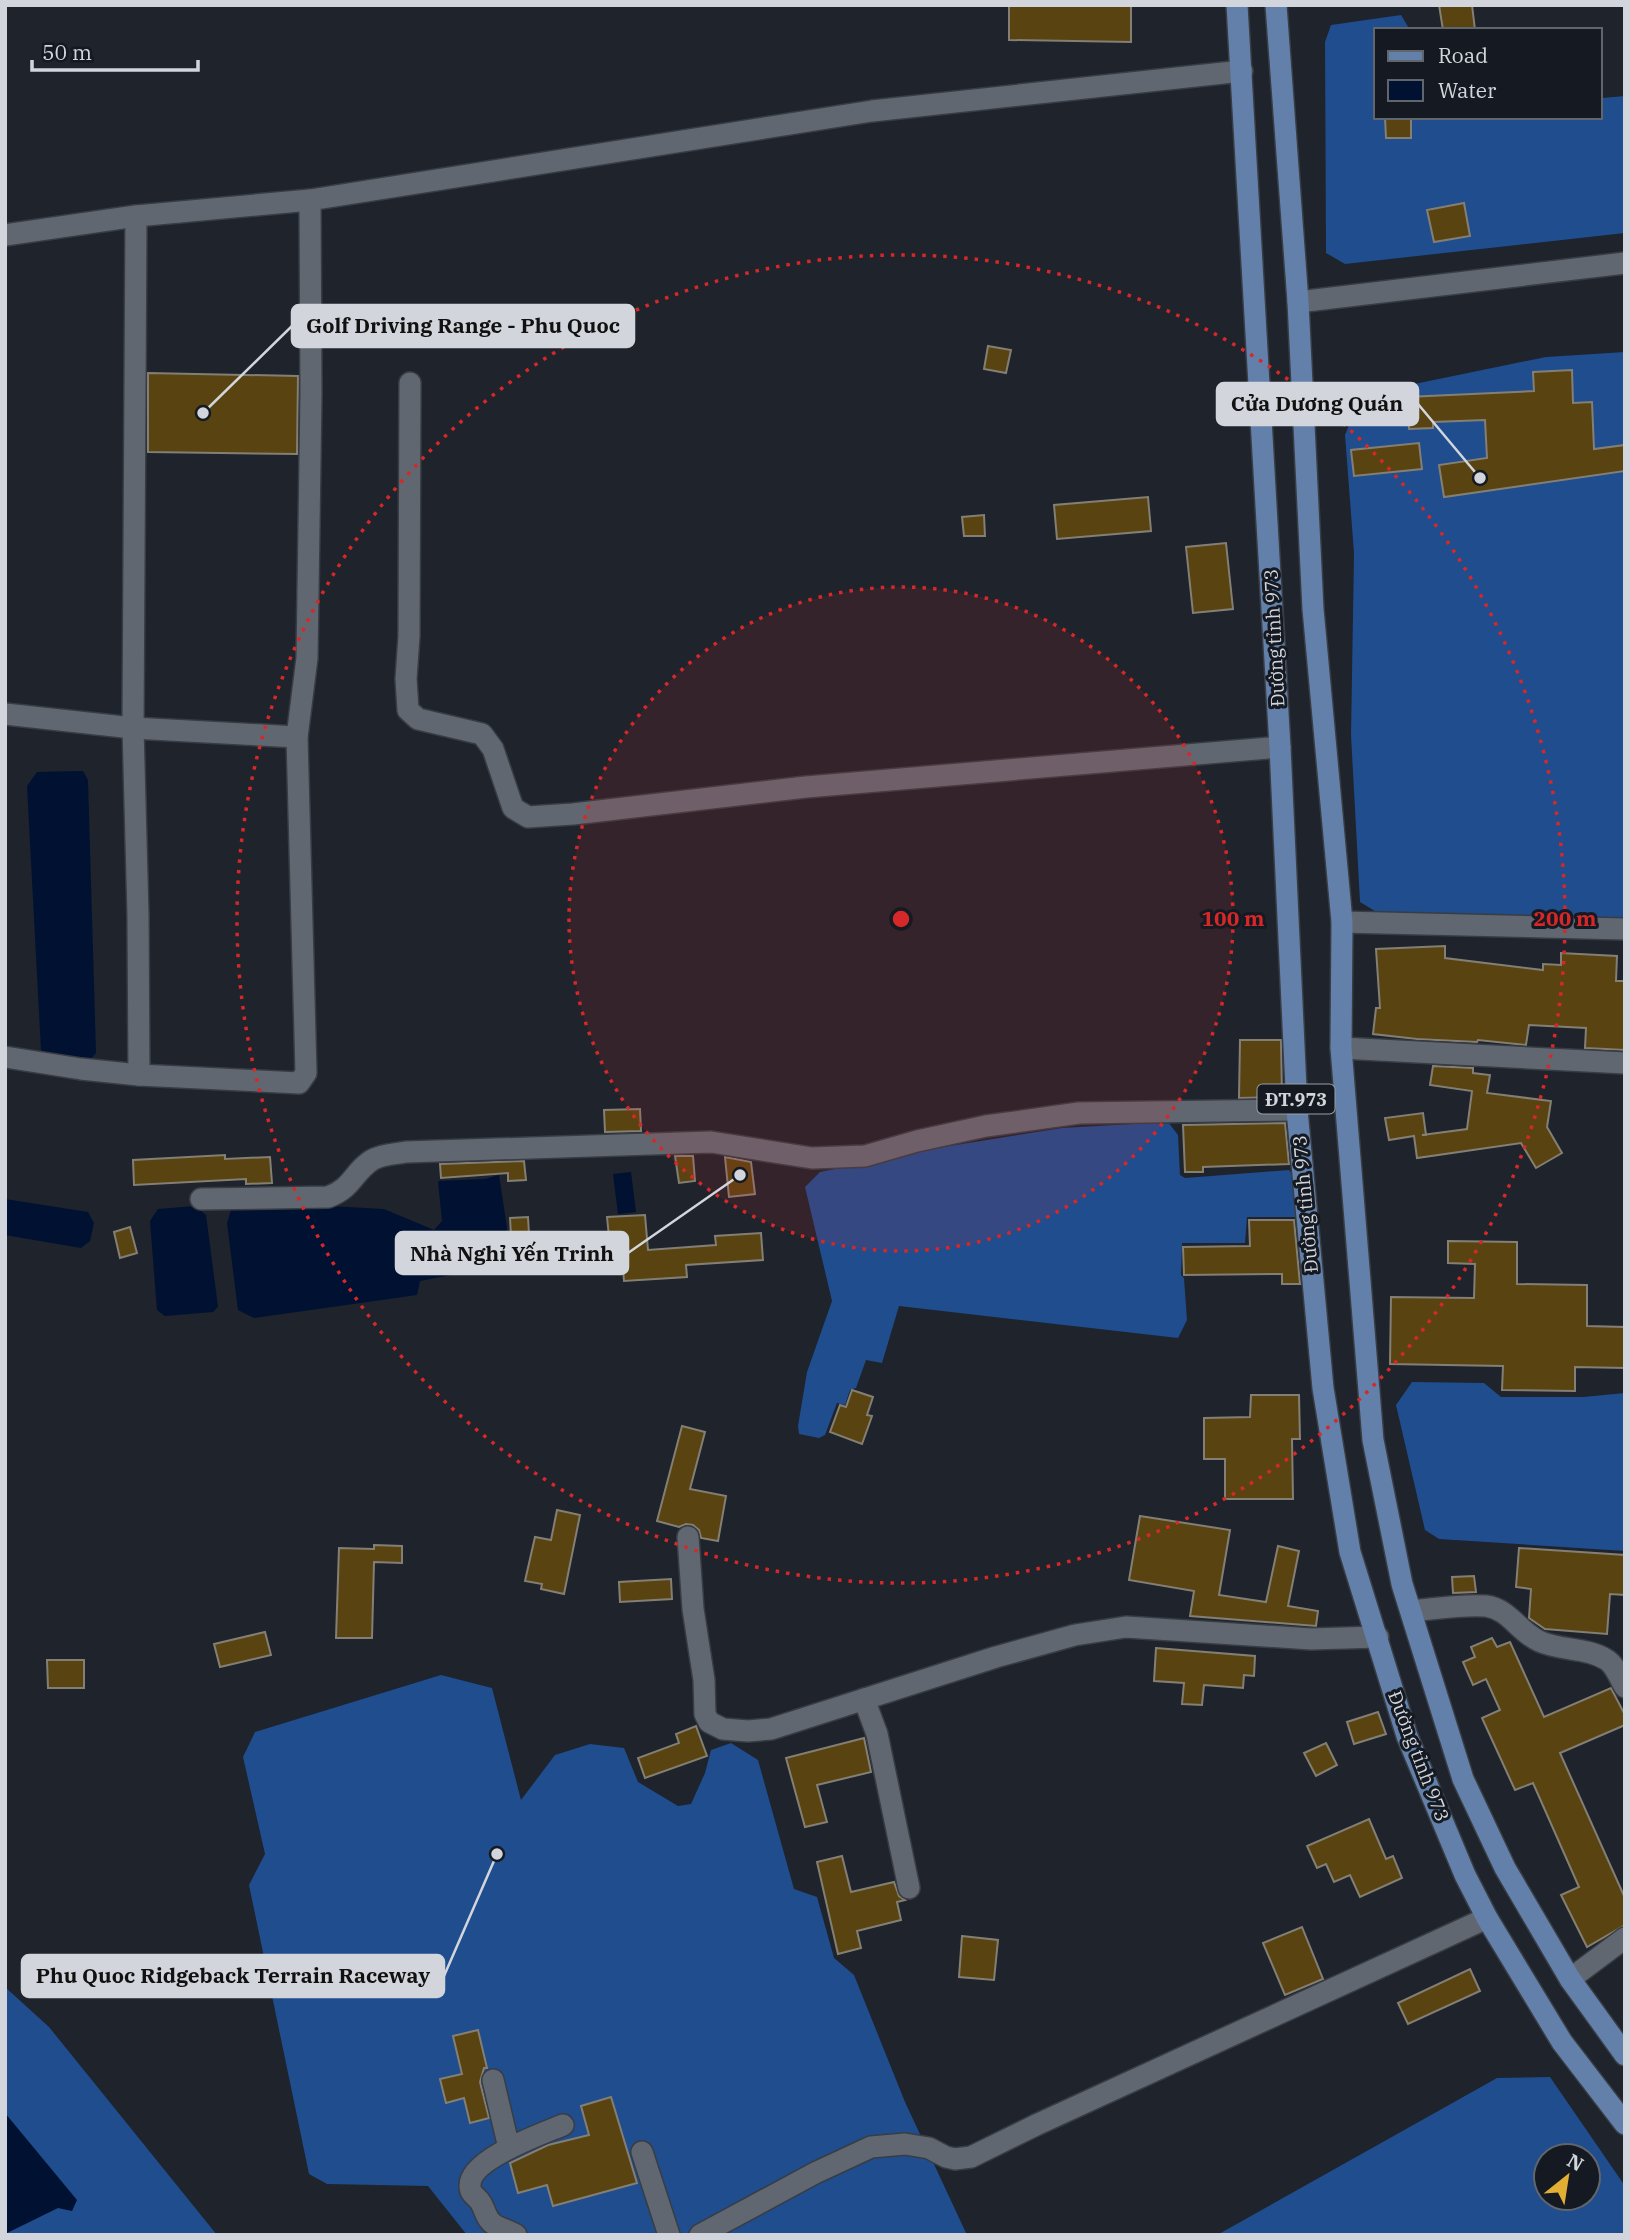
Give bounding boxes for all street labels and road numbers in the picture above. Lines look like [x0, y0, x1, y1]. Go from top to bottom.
street label: Đường tỉnh 973 [1258, 568, 1290, 708]
road number: ĐT.973 [1258, 1084, 1334, 1114]
street label: Đường tỉnh 973 [1287, 1134, 1323, 1274]
street label: Đường tỉnh 973 [1383, 1687, 1455, 1825]

